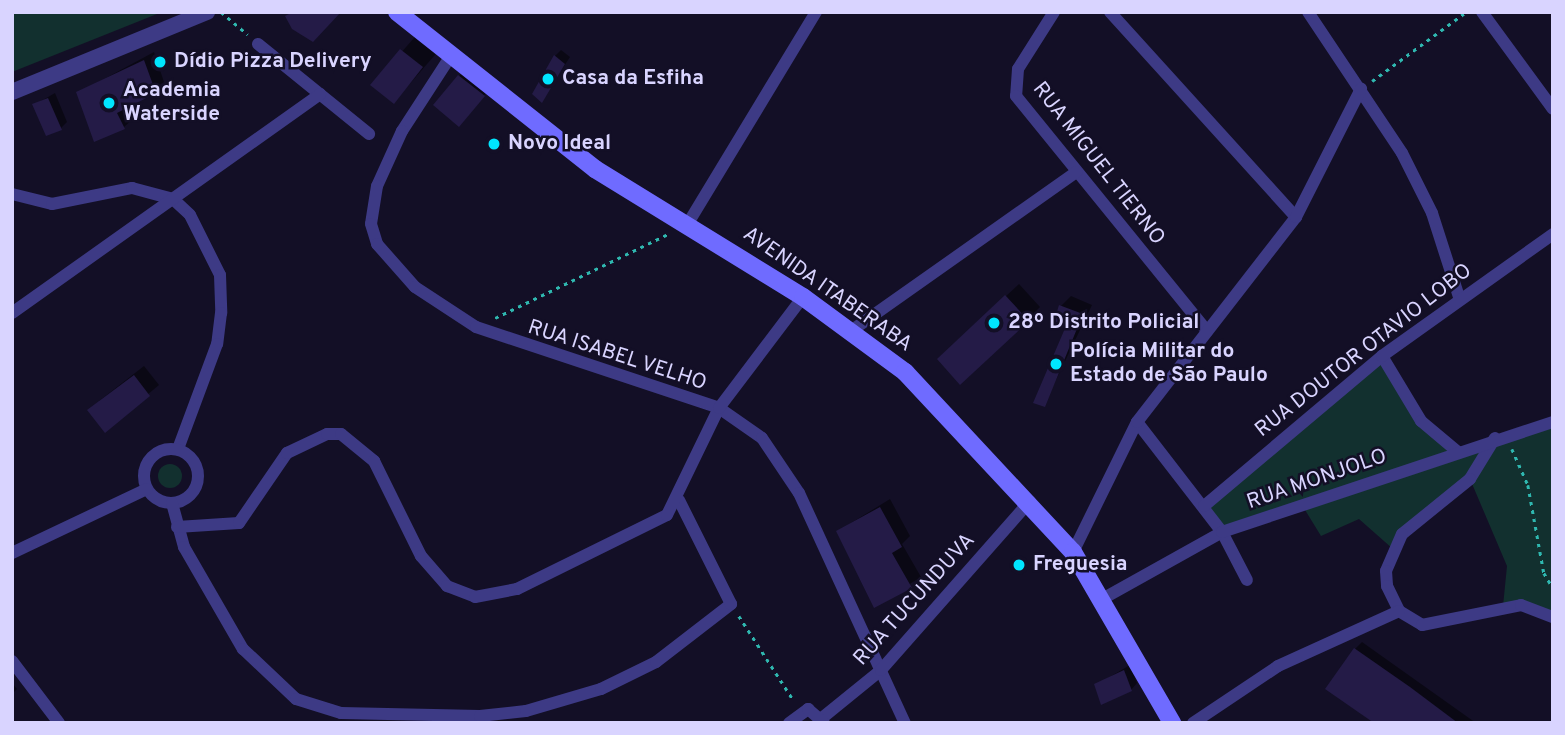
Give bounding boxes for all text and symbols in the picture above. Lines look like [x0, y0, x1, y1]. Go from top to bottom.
place label: Dídio Pizza Delivery [174, 49, 372, 75]
marker: Dídio Pizza Delivery [152, 54, 168, 70]
place label: Casa da Esfiha [562, 66, 704, 92]
marker: Casa da Esfiha [540, 71, 556, 87]
street label: RUA MIGUEL TIERNO [1026, 77, 1170, 251]
place label: Academia Waterside [123, 78, 221, 128]
marker: Academia Waterside [101, 95, 117, 111]
place label: Novo Ideal [508, 131, 611, 157]
marker: Novo Ideal [486, 136, 502, 152]
street label: AVENIDA ITABERABA [737, 222, 917, 358]
street label: RUA DOUTOR OTAVIO LOBO [1250, 258, 1478, 444]
place label: 28º Distrito Policial [1008, 310, 1199, 336]
street label: RUA ISABEL VELHO [523, 315, 711, 397]
marker: 28º Distrito Policial [986, 315, 1002, 331]
place label: Polícia Militar do Estado de São Paulo [1070, 339, 1268, 389]
marker: Polícia Militar do Estado de São Paulo [1048, 356, 1064, 372]
street label: RUA MONJOLO [1243, 444, 1391, 516]
street label: RUA TUCUNDUVA [848, 528, 982, 672]
place label: Freguesia [1033, 552, 1128, 578]
marker: Freguesia [1011, 557, 1027, 573]

